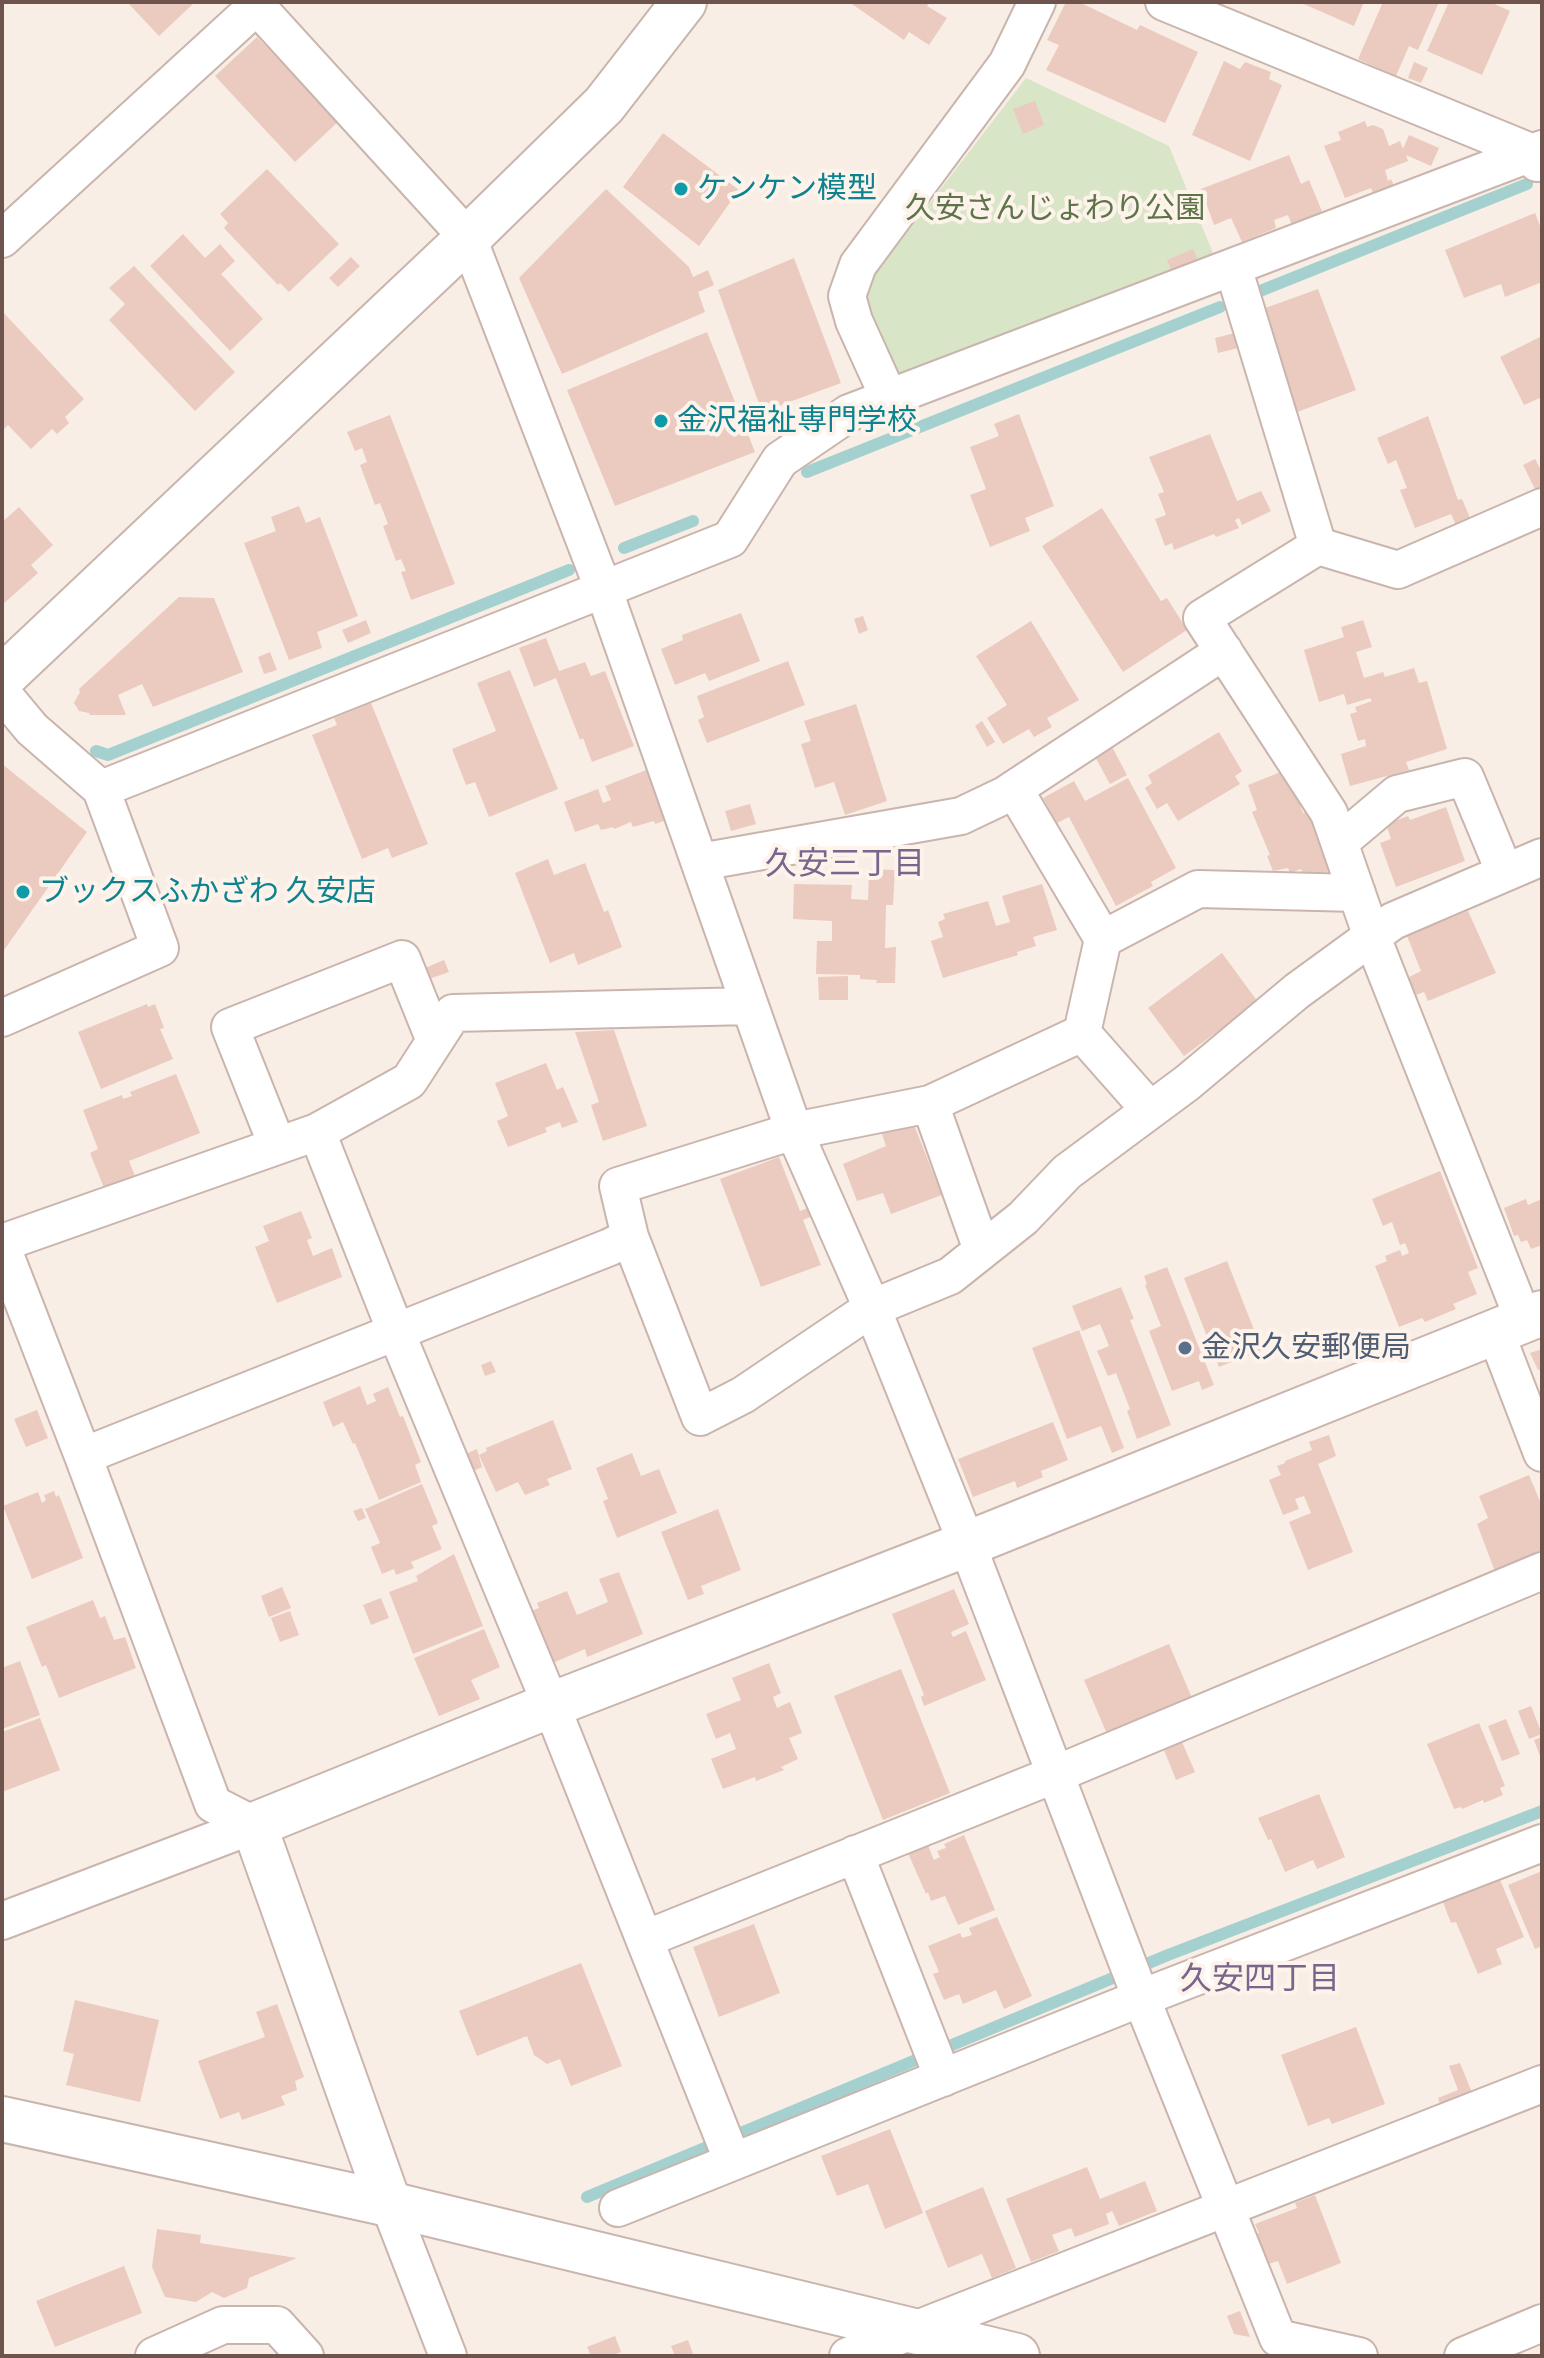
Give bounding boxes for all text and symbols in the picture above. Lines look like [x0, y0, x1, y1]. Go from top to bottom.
place label: ケンケン模型 [697, 171, 877, 207]
marker: ケンケン模型 [672, 180, 690, 198]
park label: 久安さんじょわり公園 [905, 191, 1205, 227]
place label: 金沢福祉専門学校 [677, 403, 917, 439]
marker: 金沢福祉専門学校 [652, 412, 670, 430]
district label: 久安三丁目 [765, 846, 925, 884]
place label: ブックスふかざわ 久安店 [39, 874, 376, 910]
marker: ブックスふかざわ 久安店 [14, 883, 32, 901]
place label: 金沢久安郵便局 [1201, 1330, 1411, 1366]
marker: 金沢久安郵便局 [1176, 1339, 1194, 1357]
district label: 久安四丁目 [1180, 1961, 1340, 1999]

